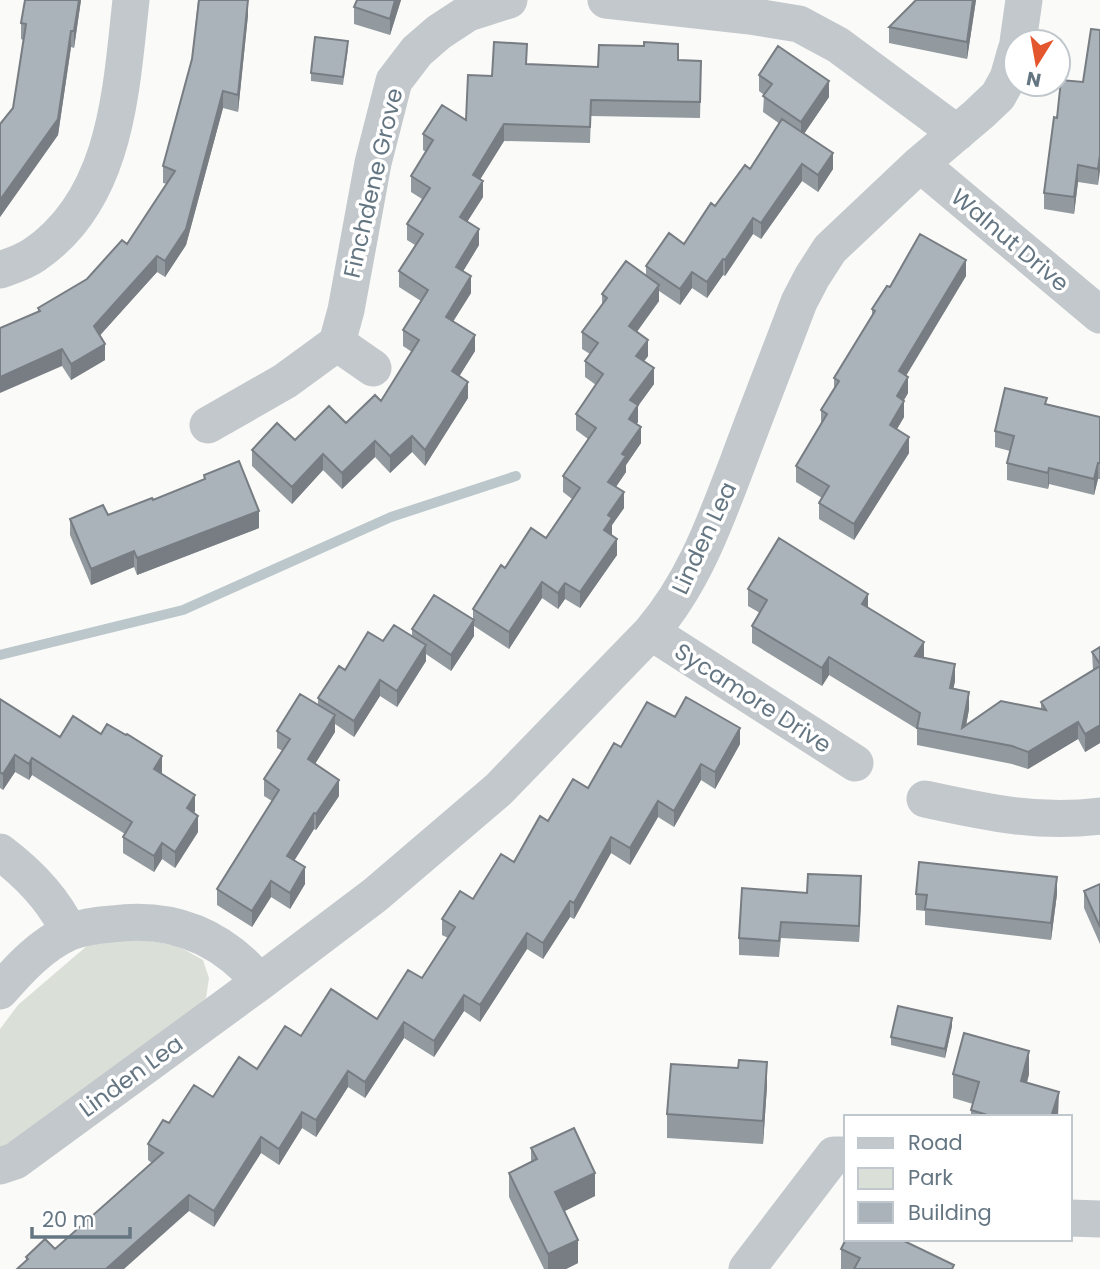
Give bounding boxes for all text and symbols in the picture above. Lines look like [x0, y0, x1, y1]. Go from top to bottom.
north arrow [1002, 28, 1072, 98]
text: N [1024, 65, 1043, 94]
street label: Finchdene Grove [336, 85, 410, 281]
street label: Walnut Drive [944, 181, 1076, 299]
street label: Linden Lea [664, 477, 744, 599]
street label: Sycamore Drive [668, 635, 838, 761]
street label: Linden Lea [73, 1028, 189, 1124]
legend [844, 1115, 1072, 1241]
text: Road [908, 1128, 963, 1157]
text: Park [908, 1163, 953, 1192]
scale bar [32, 1196, 130, 1240]
text: Building [908, 1198, 992, 1227]
text: 20 m [42, 1205, 95, 1234]

